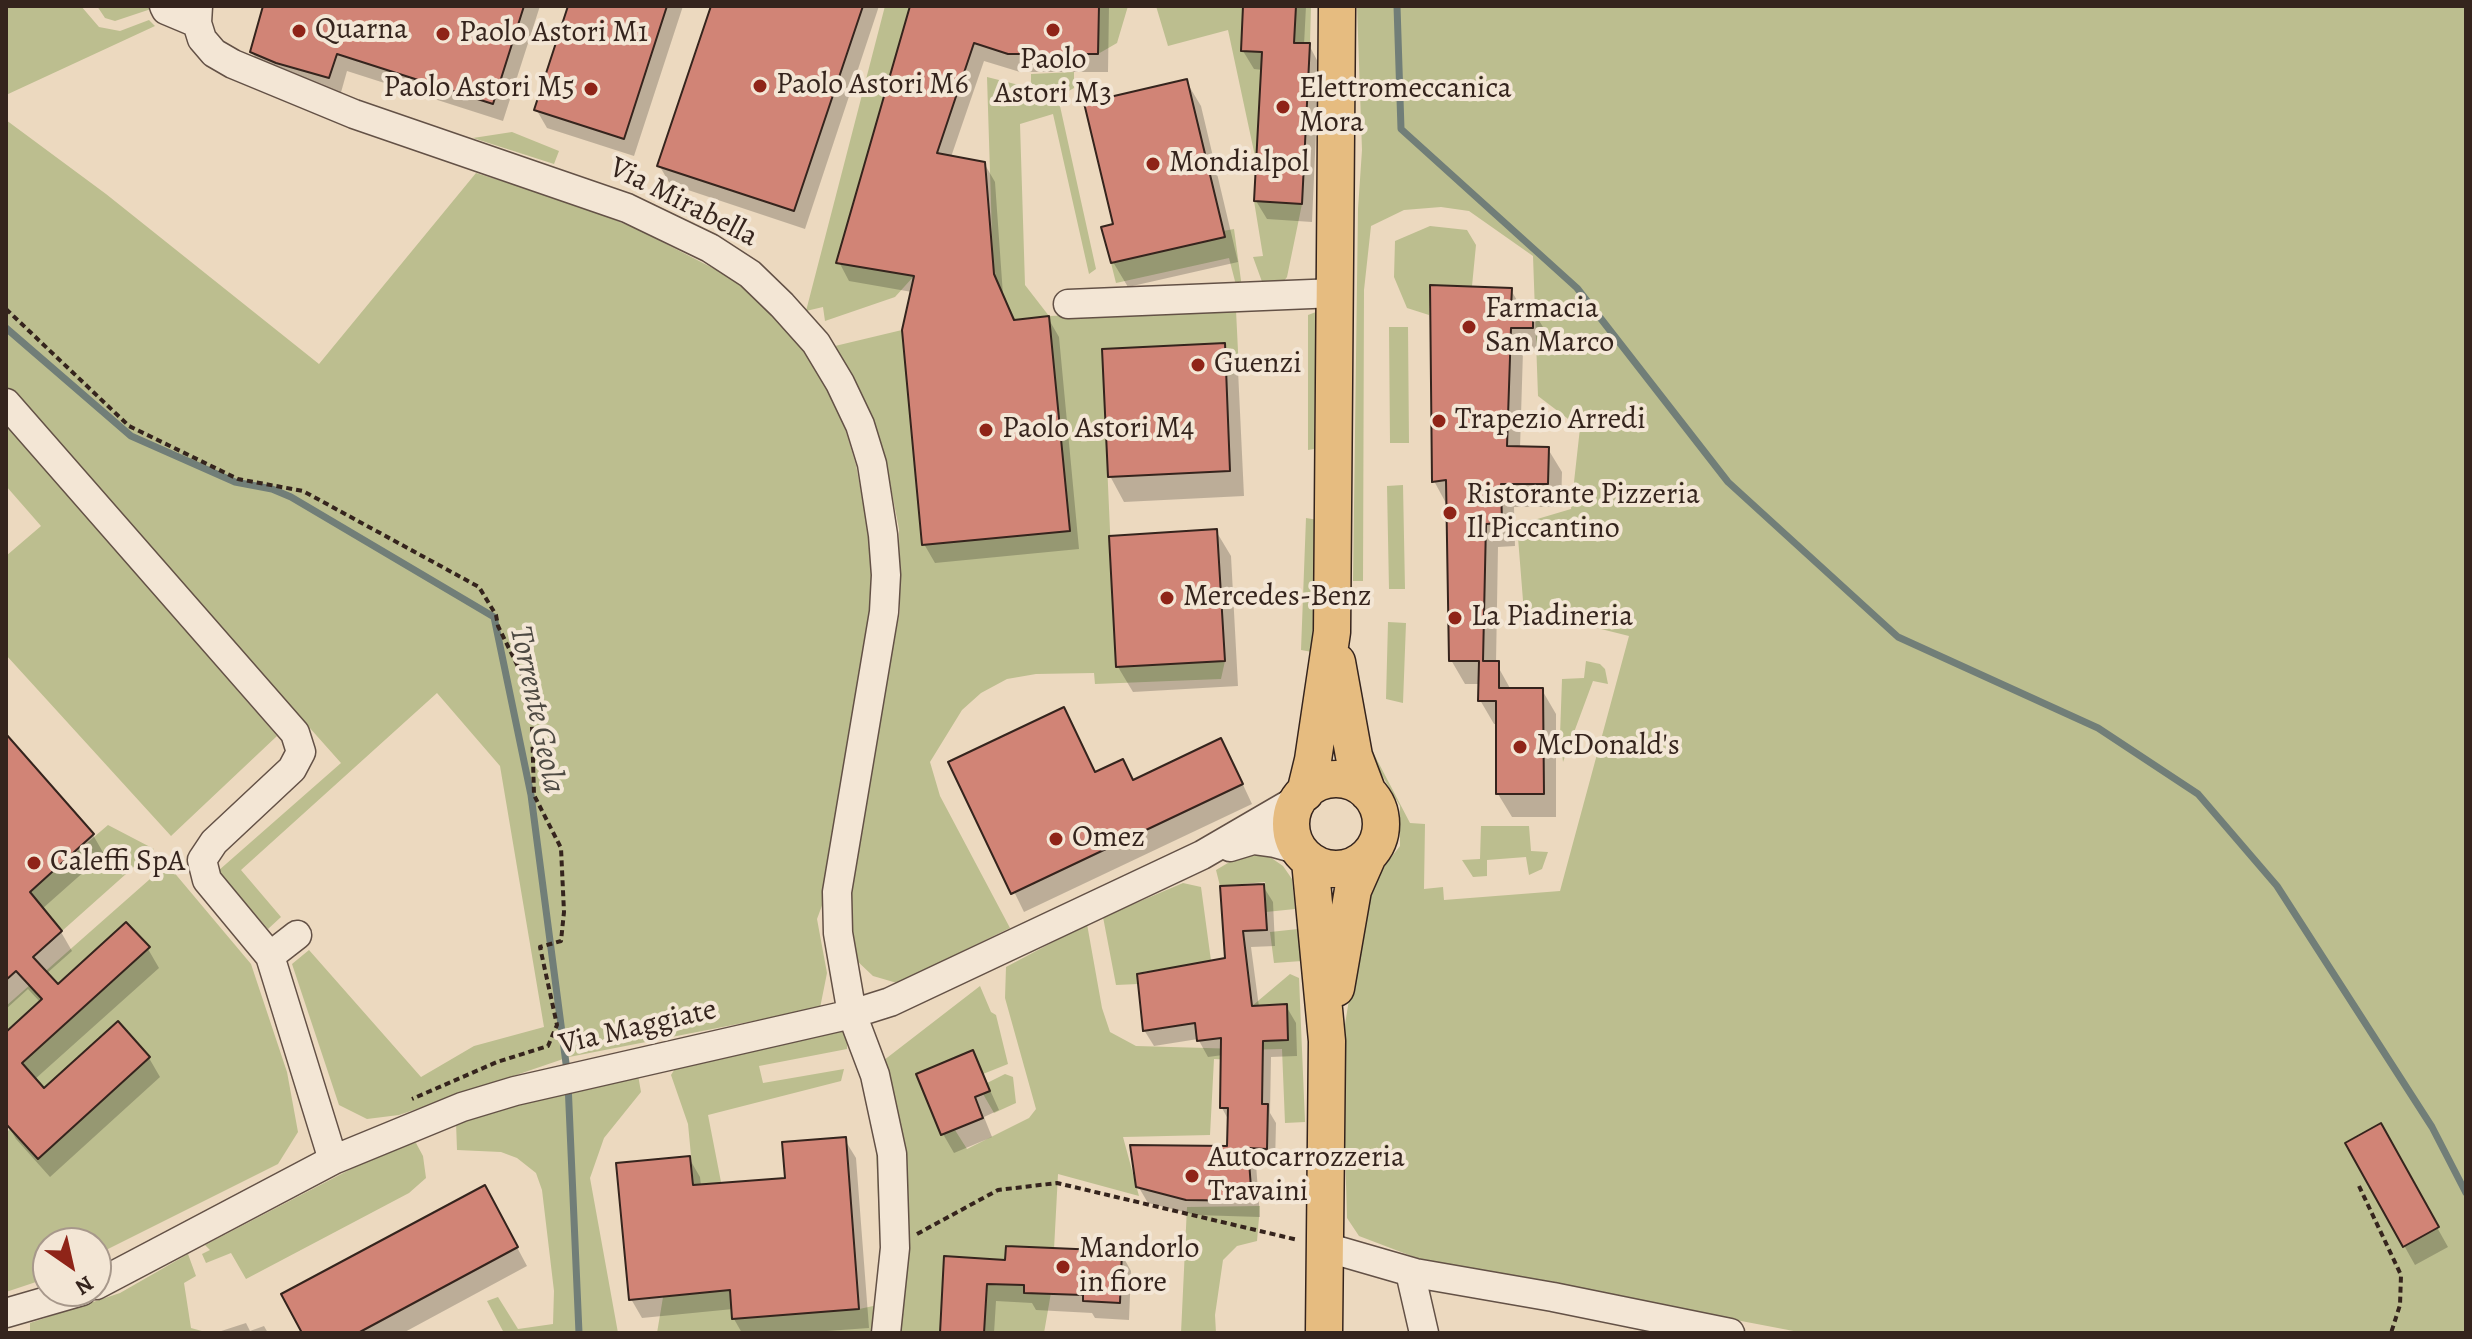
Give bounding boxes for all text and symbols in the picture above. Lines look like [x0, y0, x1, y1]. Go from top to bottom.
place label: Quarna [315, 13, 408, 49]
place label: Paolo Astori M1 [459, 16, 648, 52]
marker: Paolo Astori M3 [1044, 21, 1062, 39]
marker: Quarna [290, 22, 308, 40]
marker: Paolo Astori M1 [434, 25, 452, 43]
place label: Paolo Astori M3 [994, 43, 1112, 114]
place label: Paolo Astori M6 [776, 68, 969, 104]
place label: Paolo Astori M5 [383, 71, 575, 107]
place label: Elettromeccanica Mora [1299, 72, 1512, 142]
marker: Paolo Astori M6 [751, 77, 769, 95]
marker: Paolo Astori M5 [582, 80, 600, 98]
marker: Elettromeccanica Mora [1274, 98, 1292, 116]
place label: Mondialpol [1169, 146, 1309, 182]
street label: Via Mirabella [603, 150, 763, 256]
marker: Mondialpol [1144, 155, 1162, 173]
place label: Farmacia San Marco [1485, 292, 1614, 362]
marker: Farmacia San Marco [1460, 318, 1478, 336]
place label: Guenzi [1214, 347, 1302, 383]
marker: Guenzi [1189, 356, 1207, 374]
place label: Trapezio Arredi [1455, 403, 1646, 439]
place label: Paolo Astori M4 [1002, 412, 1194, 448]
marker: Trapezio Arredi [1430, 412, 1448, 430]
marker: Paolo Astori M4 [977, 421, 995, 439]
place label: Ristorante Pizzeria Il Piccantino [1466, 478, 1700, 548]
marker: Ristorante Pizzeria Il Piccantino [1441, 504, 1459, 522]
place label: Mercedes-Benz [1183, 580, 1372, 616]
marker: Mercedes-Benz [1158, 589, 1176, 607]
place label: La Piadineria [1471, 600, 1633, 636]
marker: La Piadineria [1446, 609, 1464, 627]
water label: Torrente Geola [500, 623, 572, 797]
place label: McDonald's [1536, 729, 1680, 765]
marker: McDonald's [1511, 738, 1529, 756]
place label: Omez [1072, 821, 1145, 857]
marker: Omez [1047, 830, 1065, 848]
place label: Caleffi SpA [50, 845, 185, 881]
marker: Caleffi SpA [25, 854, 43, 872]
street label: Via Maggiate [556, 992, 720, 1064]
place label: Autocarrozzeria Travaini [1208, 1141, 1405, 1212]
marker: Autocarrozzeria Travaini [1183, 1167, 1201, 1185]
north arrow [32, 1227, 112, 1307]
place label: Mandorlo in fiore [1079, 1232, 1199, 1302]
marker: Mandorlo in fiore [1054, 1258, 1072, 1276]
text: N [69, 1268, 99, 1302]

